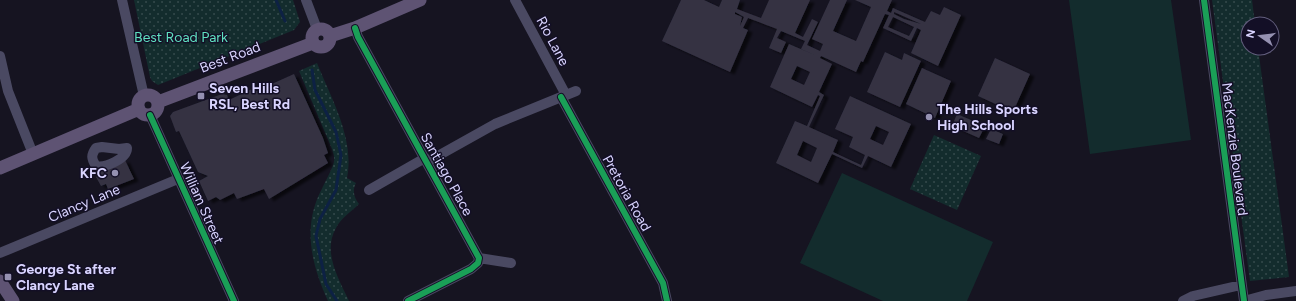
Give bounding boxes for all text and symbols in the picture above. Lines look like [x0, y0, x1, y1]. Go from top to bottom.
street label: Rio Lane [533, 14, 573, 69]
north arrow [1240, 16, 1280, 56]
text: N [1243, 28, 1258, 39]
park label: Best Road Park [134, 29, 228, 46]
street label: Best Road [197, 38, 263, 77]
place label: Seven Hills RSL, Best Rd [209, 80, 290, 113]
street label: MacKenzie Boulevard [1218, 82, 1251, 217]
marker: Seven Hills RSL, Best Rd [196, 91, 206, 101]
place label: The Hills Sports High School [937, 101, 1038, 134]
marker: The Hills Sports High School [924, 112, 934, 122]
street label: Santiago Place [417, 130, 477, 219]
street label: Pretoria Road [599, 152, 655, 234]
street label: William Street [176, 160, 227, 247]
place label: KFC [80, 165, 107, 182]
marker: KFC [110, 168, 120, 178]
street label: Clancy Lane [46, 181, 123, 226]
place label: George St after Clancy Lane [16, 261, 117, 294]
marker: George St after Clancy Lane [3, 272, 13, 282]

